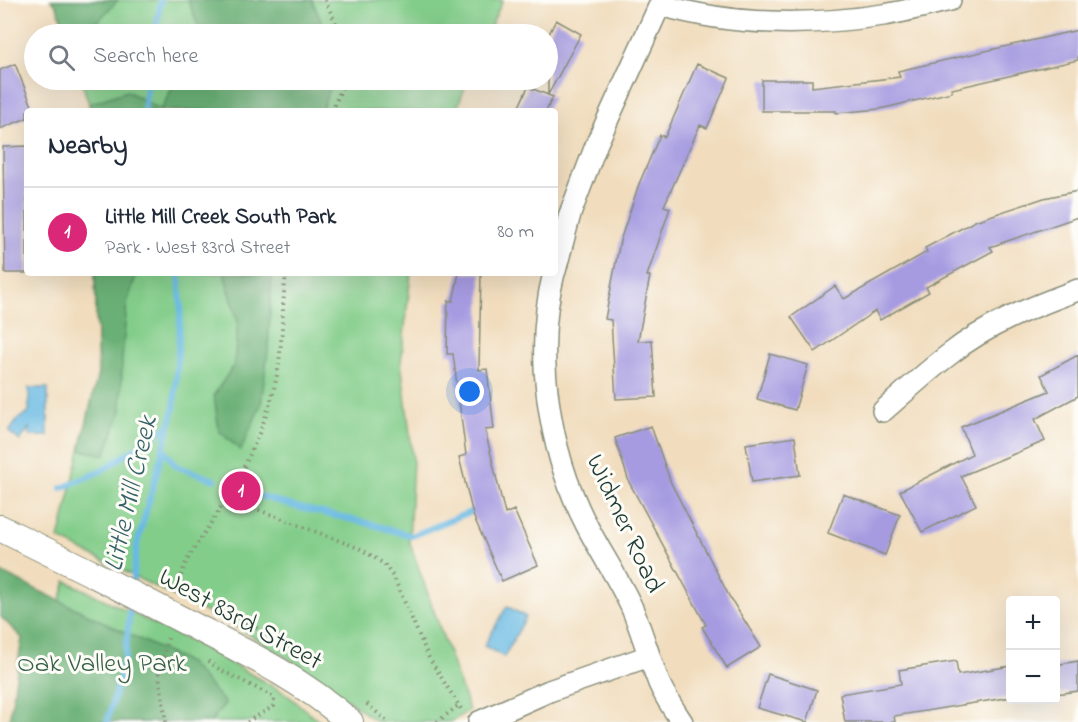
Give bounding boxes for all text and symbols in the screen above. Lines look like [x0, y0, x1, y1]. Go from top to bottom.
search box [24, 24, 558, 90]
icon: search [45, 41, 78, 74]
text: Search here [93, 41, 198, 73]
text: Nearby [48, 128, 127, 166]
text: Little Mill Creek South Park [105, 202, 336, 234]
text: 1 [64, 218, 71, 247]
text: 80 m [497, 218, 534, 247]
text: Park · West 83rd Street [105, 234, 290, 263]
your location [455, 377, 484, 406]
water label: Little Mill Creek [94, 411, 170, 576]
street label: Widmer Road [575, 448, 673, 600]
pin: 1 [222, 468, 260, 514]
street label: West 83rd Street [151, 559, 329, 681]
map controls [1006, 596, 1060, 704]
button: + [1006, 596, 1060, 650]
park label: Oak Valley Park [17, 645, 187, 684]
button: − [1006, 650, 1060, 704]

